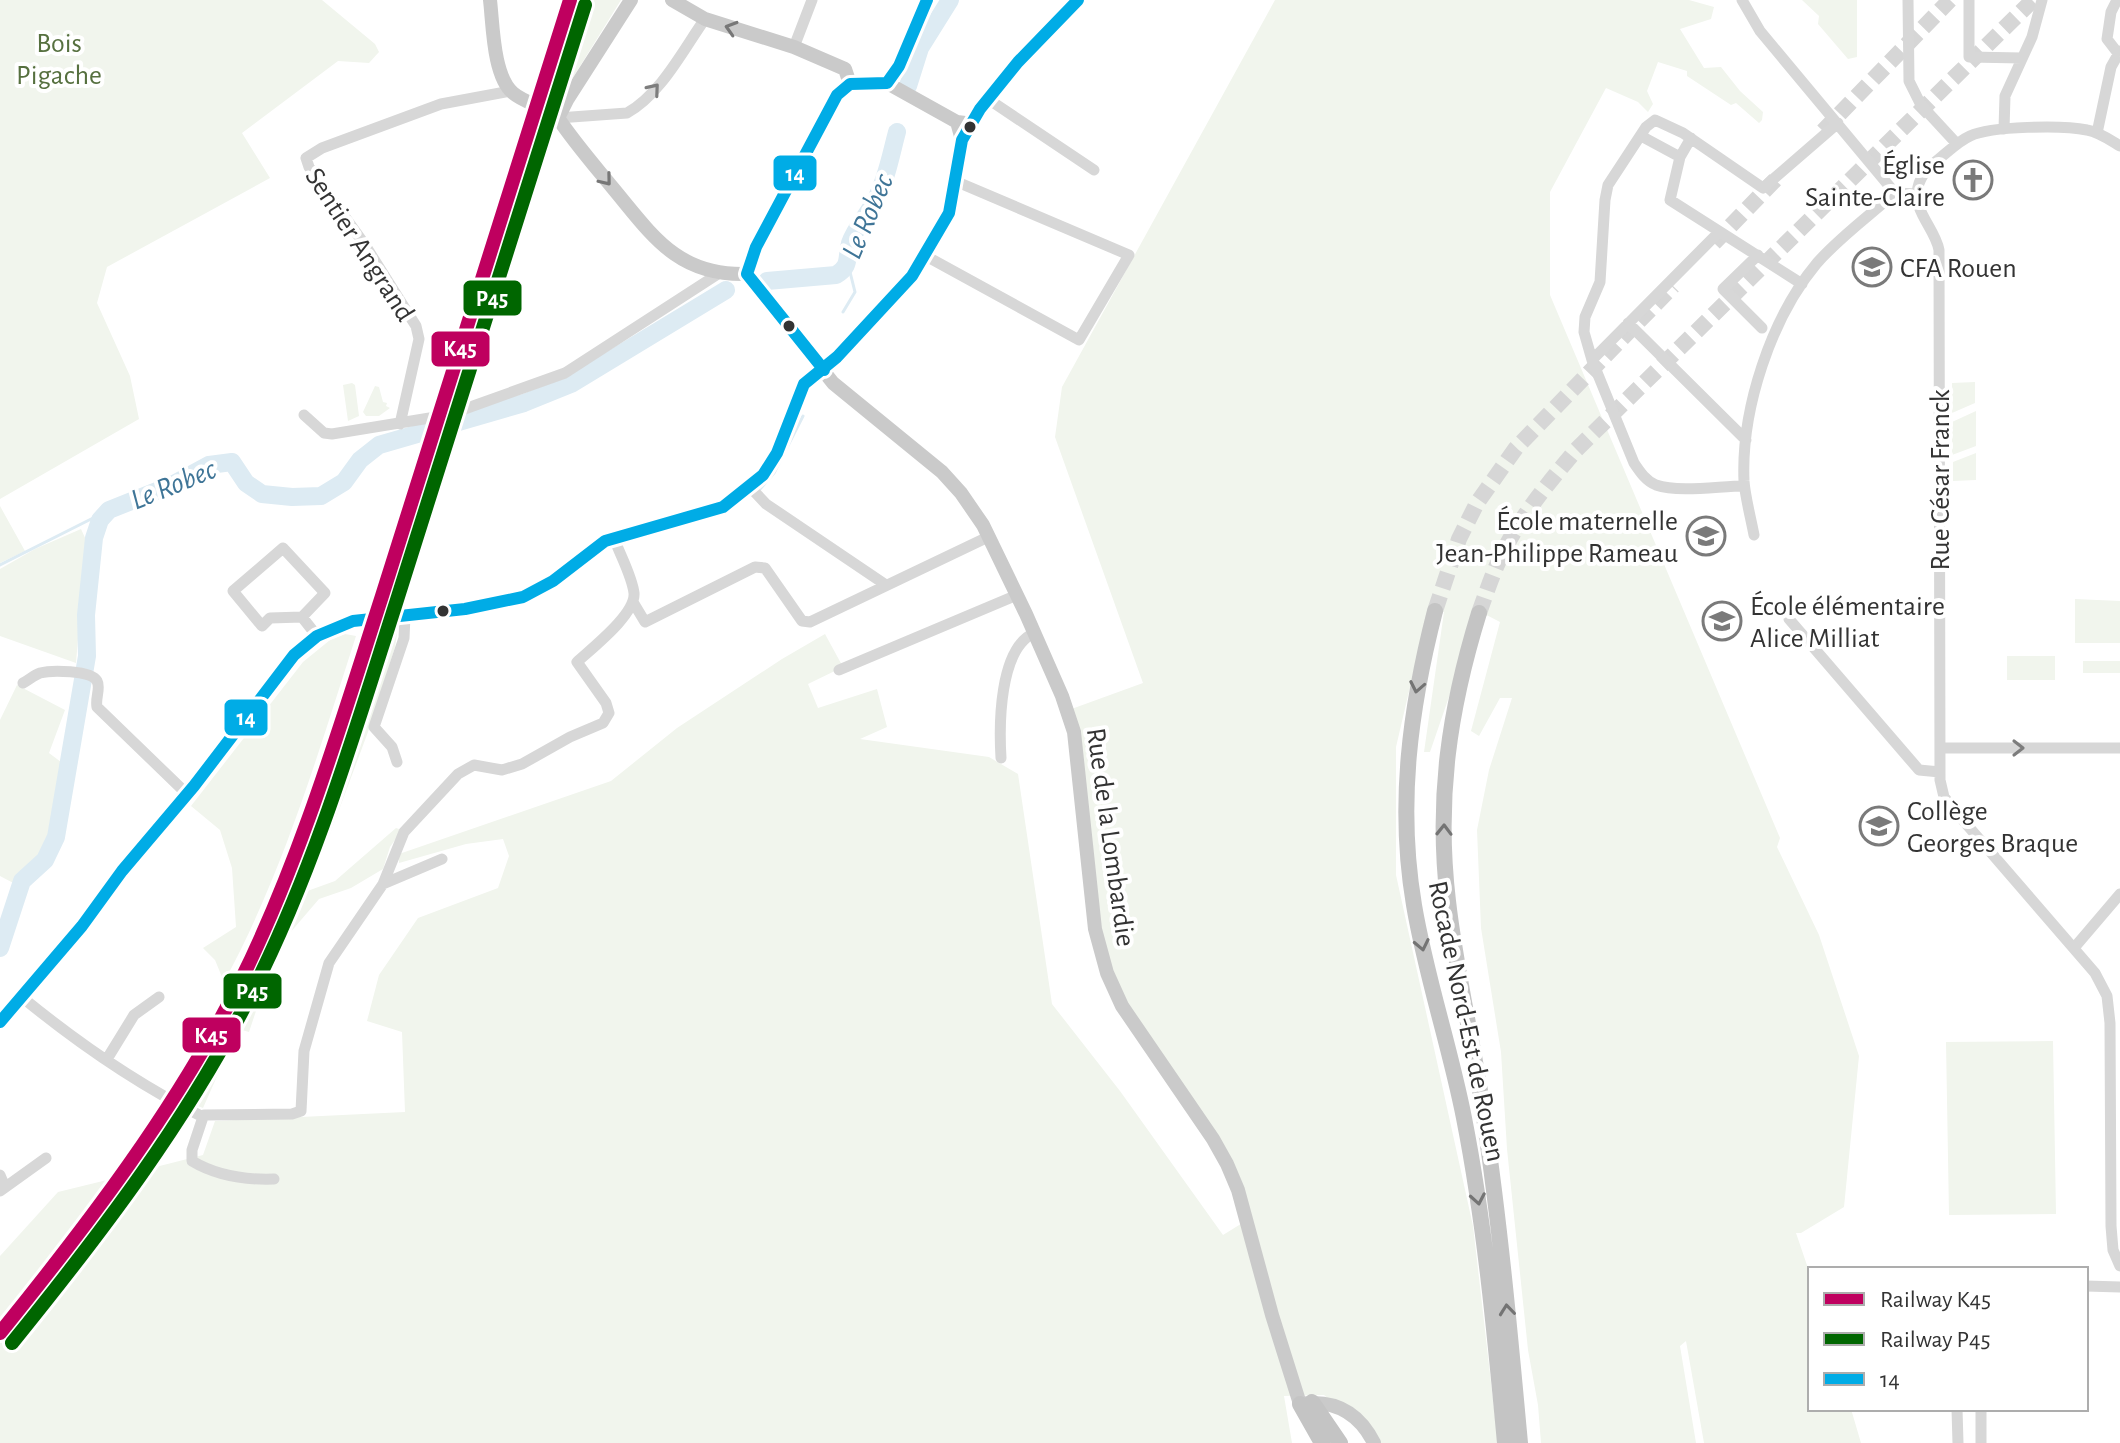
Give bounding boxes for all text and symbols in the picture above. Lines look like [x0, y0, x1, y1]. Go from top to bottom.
one-way arrow [725, 21, 739, 37]
park label: Bois Pigache [16, 30, 102, 90]
one-way arrow [644, 84, 659, 98]
unlabelled marker [962, 119, 978, 135]
place label: Église Sainte-Claire [1805, 149, 1945, 212]
line badge: 14 [772, 154, 818, 192]
church icon: Église Sainte-Claire [1952, 159, 1994, 201]
street label: Sentier Angrand [299, 163, 419, 327]
text: 14 [786, 163, 805, 185]
water label: Le Robec [837, 169, 900, 263]
one-way arrow [596, 170, 611, 185]
school or university icon: CFA Rouen [1851, 246, 1893, 288]
place label: CFA Rouen [1900, 255, 2017, 283]
line badge: P45 [462, 279, 523, 317]
text: P45 [476, 288, 508, 310]
unlabelled marker [781, 318, 797, 334]
line badge: K45 [430, 330, 491, 368]
text: K45 [443, 338, 477, 360]
street label: Rue César Franck [1927, 389, 1955, 570]
water label: Le Robec [126, 454, 221, 516]
place label: École maternelle Jean-Philippe Rameau [1436, 505, 1678, 568]
school or university icon: École maternelle Jean-Philippe Rameau [1685, 515, 1727, 557]
place label: École élémentaire Alice Milliat [1750, 590, 1945, 653]
school or university icon: École élémentaire Alice Milliat [1701, 600, 1743, 642]
unlabelled marker [435, 603, 451, 619]
one-way arrow [1410, 680, 1427, 694]
line badge: 14 [223, 698, 269, 737]
text: 14 [237, 707, 256, 729]
street label: Rue de la Lombardie [1081, 726, 1139, 948]
one-way arrow [2012, 739, 2025, 757]
place label: Collège Georges Braque [1907, 798, 2078, 858]
school or university icon: Collège Georges Braque [1858, 805, 1900, 847]
one-way arrow [1435, 823, 1453, 836]
street label: Rocade Nord-Est de Rouen [1423, 878, 1510, 1164]
one-way arrow [1413, 937, 1430, 951]
line badge: P45 [222, 972, 283, 1010]
text: P45 [236, 981, 268, 1003]
line badge: K45 [181, 1016, 242, 1054]
text: K45 [194, 1025, 228, 1047]
one-way arrow [1468, 1192, 1485, 1205]
legend [1808, 1267, 2088, 1411]
text: Railway K45 [1880, 1288, 1991, 1312]
one-way arrow [1499, 1303, 1516, 1316]
text: Railway P45 [1880, 1328, 1990, 1352]
text: 14 [1880, 1368, 1900, 1392]

